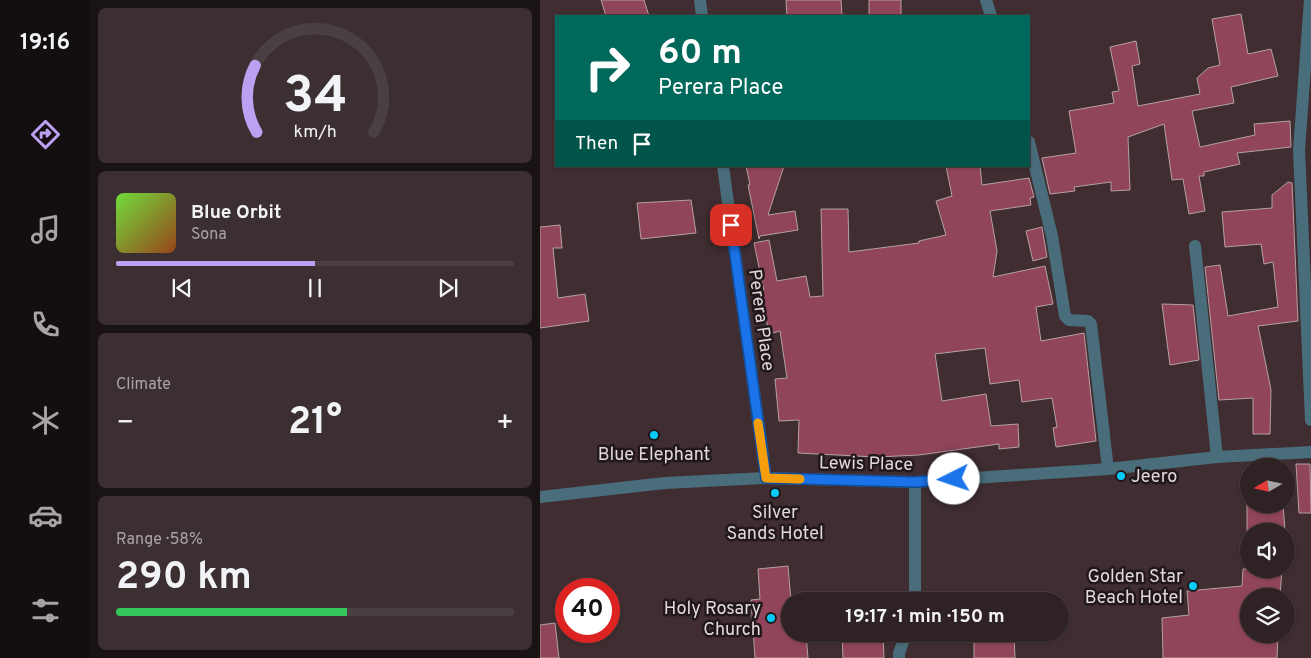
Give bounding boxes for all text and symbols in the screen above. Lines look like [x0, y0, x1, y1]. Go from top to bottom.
text: 19:16 [20, 30, 70, 57]
text: 60 m [658, 32, 742, 76]
icon: right [575, 35, 640, 100]
text: 34 [283, 65, 347, 131]
text: Perera Place [658, 75, 783, 102]
icon: directions [28, 117, 63, 152]
text: km/h [293, 121, 337, 144]
icon: arrive [628, 130, 656, 158]
text: Then [575, 132, 618, 156]
text: Blue Orbit [191, 201, 281, 225]
pin [710, 204, 752, 246]
icon: arrive [717, 211, 745, 239]
icon: music [28, 212, 63, 247]
text: Sona [191, 225, 227, 245]
street label: Perera Place [742, 268, 779, 373]
icon: previous [168, 274, 196, 302]
icon: pause [301, 274, 329, 302]
icon: next [434, 274, 462, 302]
icon: phone [28, 307, 63, 342]
text: Climate [116, 375, 171, 395]
text: 21° [288, 399, 342, 448]
icon: climate [28, 403, 63, 438]
text: − [116, 406, 134, 442]
text: + [496, 406, 514, 442]
marker: Blue Elephant [648, 429, 660, 441]
place label: Blue Elephant [598, 444, 710, 467]
street label: Lewis Place [819, 452, 913, 477]
position arrow [927, 452, 979, 504]
north arrow [1240, 458, 1295, 512]
map controls [1240, 458, 1295, 643]
place label: Jeero [1131, 466, 1177, 489]
marker: Jeero [1115, 470, 1127, 482]
marker: Silver Sands Hotel [769, 487, 781, 499]
icon: car [28, 498, 63, 533]
place label: Silver Sands Hotel [726, 502, 824, 546]
button: sound [1240, 523, 1295, 578]
text: Range · 58% [116, 530, 203, 550]
text: 290 km [116, 554, 252, 603]
place label: Golden Star Beach Hotel [1085, 566, 1183, 610]
speed limit sign: 40 [555, 578, 620, 643]
marker: Golden Star Beach Hotel [1187, 580, 1199, 592]
button: layers [1240, 588, 1295, 643]
icon: filters [28, 593, 63, 628]
place label: Holy Rosary Church [664, 598, 761, 642]
text: 19:17 · 1 min · 150 m [845, 605, 1005, 629]
marker: Holy Rosary Church [765, 612, 777, 624]

